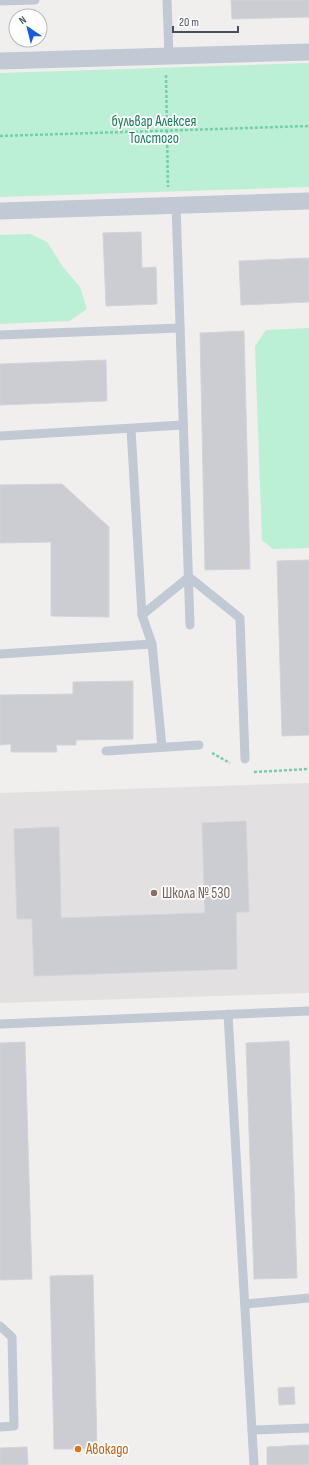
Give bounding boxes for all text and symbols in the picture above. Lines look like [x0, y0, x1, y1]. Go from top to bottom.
north arrow [8, 8, 48, 48]
scale bar [173, 8, 238, 34]
text: N [16, 13, 29, 27]
text: 20 m [179, 15, 199, 30]
park label: бульвар Алексея Толстого [112, 112, 197, 148]
place label: Школа № 530 [162, 884, 230, 903]
marker: Школа № 530 [149, 888, 159, 898]
place label: Авокадо [85, 1440, 129, 1459]
marker: Авокадо [73, 1444, 83, 1454]

